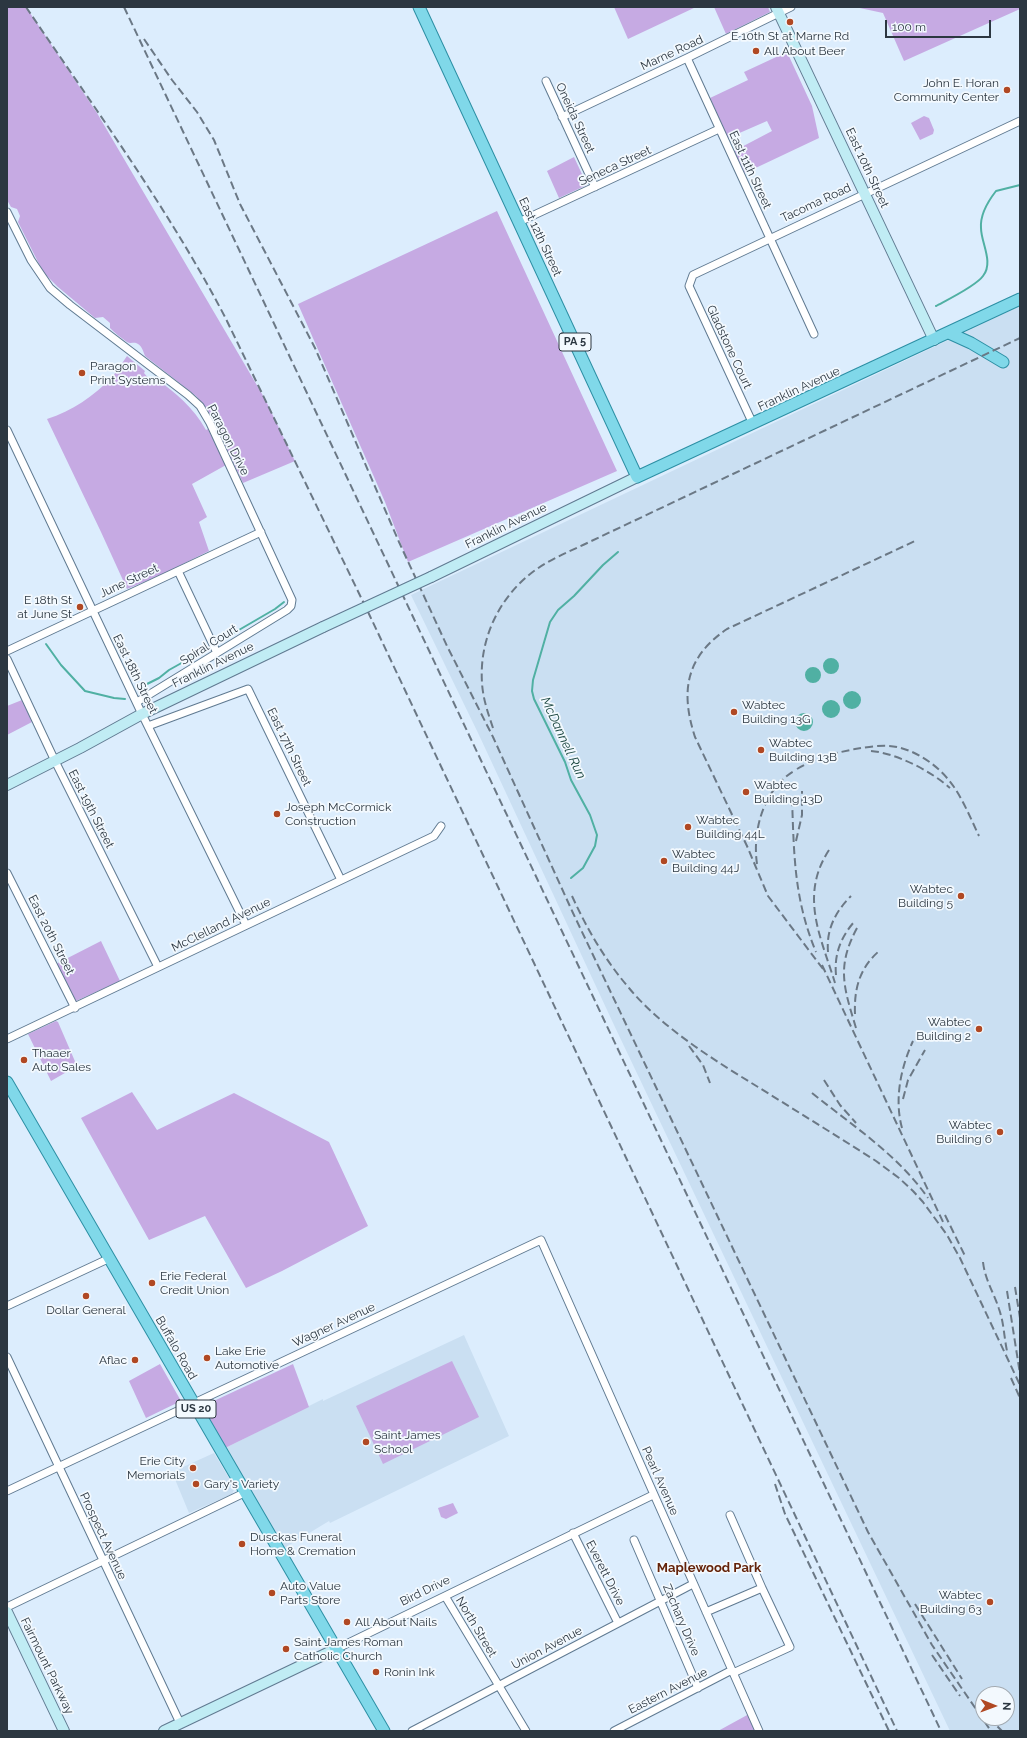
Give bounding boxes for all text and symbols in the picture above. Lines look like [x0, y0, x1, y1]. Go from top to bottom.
scale bar [887, 12, 993, 38]
marker: E 10th St at Marne Rd [785, 17, 795, 27]
text: 100 m [892, 20, 926, 34]
place label: E 10th St at Marne Rd [731, 29, 849, 43]
street label: Marne Road [639, 32, 705, 74]
place label: All About Beer [764, 44, 845, 58]
marker: All About Beer [751, 46, 761, 56]
place label: John E. Horan Community Center [894, 76, 999, 104]
street label: Oneida Street [552, 81, 598, 155]
marker: John E. Horan Community Center [1002, 85, 1012, 95]
street label: East 10th Street [842, 126, 892, 210]
street label: East 11th Street [726, 129, 774, 211]
street label: Seneca Street [577, 143, 653, 189]
street label: Tacoma Road [779, 180, 853, 226]
street label: East 12th Street [515, 195, 565, 279]
street label: Gladstone Court [703, 303, 755, 391]
road number: PA 5 [559, 333, 591, 351]
place label: Paragon Print Systems [90, 359, 165, 387]
street label: Franklin Avenue [756, 364, 842, 414]
marker: Paragon Print Systems [77, 368, 87, 378]
street label: Paragon Drive [204, 402, 252, 478]
street label: Franklin Avenue [463, 500, 549, 552]
street label: June Street [97, 561, 161, 601]
place label: E 18th St at June St [17, 593, 72, 621]
marker: E 18th St at June St [75, 602, 85, 612]
street label: Spiral Court [178, 622, 240, 668]
street label: East 18th Street [110, 632, 160, 716]
street label: Franklin Avenue [170, 639, 256, 691]
water label: McDannell Run [537, 695, 589, 781]
place label: Wabtec Building 13G [742, 698, 811, 726]
street label: East 17th Street [264, 705, 314, 789]
marker: Wabtec Building 13G [729, 707, 739, 717]
place label: Wabtec Building 13B [769, 736, 837, 764]
marker: Wabtec Building 13B [756, 745, 766, 755]
street label: East 19th Street [65, 767, 117, 851]
place label: Wabtec Building 13D [754, 778, 823, 806]
marker: Wabtec Building 13D [741, 787, 751, 797]
place label: Joseph McCormick Construction [285, 800, 391, 828]
marker: Joseph McCormick Construction [272, 809, 282, 819]
place label: Wabtec Building 44L [696, 813, 765, 841]
marker: Wabtec Building 44L [683, 822, 693, 832]
place label: Wabtec Building 44J [672, 847, 739, 875]
marker: Wabtec Building 44J [659, 856, 669, 866]
place label: Wabtec Building 5 [898, 882, 953, 910]
marker: Wabtec Building 5 [956, 891, 966, 901]
street label: East 20th Street [25, 893, 77, 977]
street label: McClelland Avenue [169, 895, 273, 955]
place label: Wabtec Building 2 [916, 1015, 971, 1043]
marker: Wabtec Building 2 [974, 1024, 984, 1034]
place label: Thaaer Auto Sales [32, 1046, 91, 1074]
marker: Thaaer Auto Sales [19, 1055, 29, 1065]
place label: Wabtec Building 6 [936, 1118, 992, 1146]
marker: Wabtec Building 6 [995, 1127, 1005, 1137]
place label: Erie Federal Credit Union [160, 1269, 229, 1297]
marker: Erie Federal Credit Union [147, 1278, 157, 1288]
marker: Dollar General [81, 1291, 91, 1301]
street label: Wagner Avenue [290, 1300, 378, 1350]
place label: Dollar General [46, 1303, 126, 1317]
street label: Buffalo Road [152, 1314, 200, 1382]
place label: Lake Erie Automotive [215, 1344, 279, 1372]
place label: Aflac [99, 1353, 127, 1367]
marker: Lake Erie Automotive [202, 1353, 212, 1363]
marker: Aflac [130, 1355, 140, 1365]
road number: US 20 [176, 1400, 216, 1418]
place label: Saint James School [374, 1428, 441, 1456]
marker: Saint James School [361, 1437, 371, 1447]
street label: Pearl Avenue [638, 1444, 682, 1518]
place label: Erie City Memorials [127, 1454, 185, 1482]
marker: Erie City Memorials [188, 1463, 198, 1473]
place label: Gary's Variety [204, 1477, 279, 1491]
marker: Gary's Variety [191, 1479, 201, 1489]
street label: Prospect Avenue [76, 1490, 130, 1582]
place label: Dusckas Funeral Home & Cremation [250, 1530, 356, 1558]
street label: Everett Drive [582, 1538, 628, 1608]
marker: Dusckas Funeral Home & Cremation [237, 1539, 247, 1549]
district label: Maplewood Park [657, 1560, 761, 1576]
street label: Bird Drive [398, 1573, 452, 1609]
place label: Auto Value Parts Store [280, 1579, 341, 1607]
street label: Zachary Drive [659, 1582, 703, 1658]
marker: Auto Value Parts Store [267, 1588, 277, 1598]
place label: Wabtec Building 63 [920, 1588, 982, 1616]
street label: North Street [452, 1594, 500, 1660]
marker: Wabtec Building 63 [985, 1597, 995, 1607]
street label: Fairmount Parkway [17, 1615, 77, 1717]
place label: All About Nails [355, 1615, 437, 1629]
marker: All About Nails [342, 1617, 352, 1627]
street label: Union Avenue [509, 1623, 585, 1673]
place label: Saint James Roman Catholic Church [294, 1635, 403, 1663]
marker: Saint James Roman Catholic Church [281, 1644, 291, 1654]
place label: Ronin Ink [384, 1665, 435, 1679]
street label: Eastern Avenue [626, 1665, 710, 1717]
marker: Ronin Ink [371, 1667, 381, 1677]
north arrow [975, 1686, 1015, 1726]
text: N [1000, 1702, 1013, 1711]

